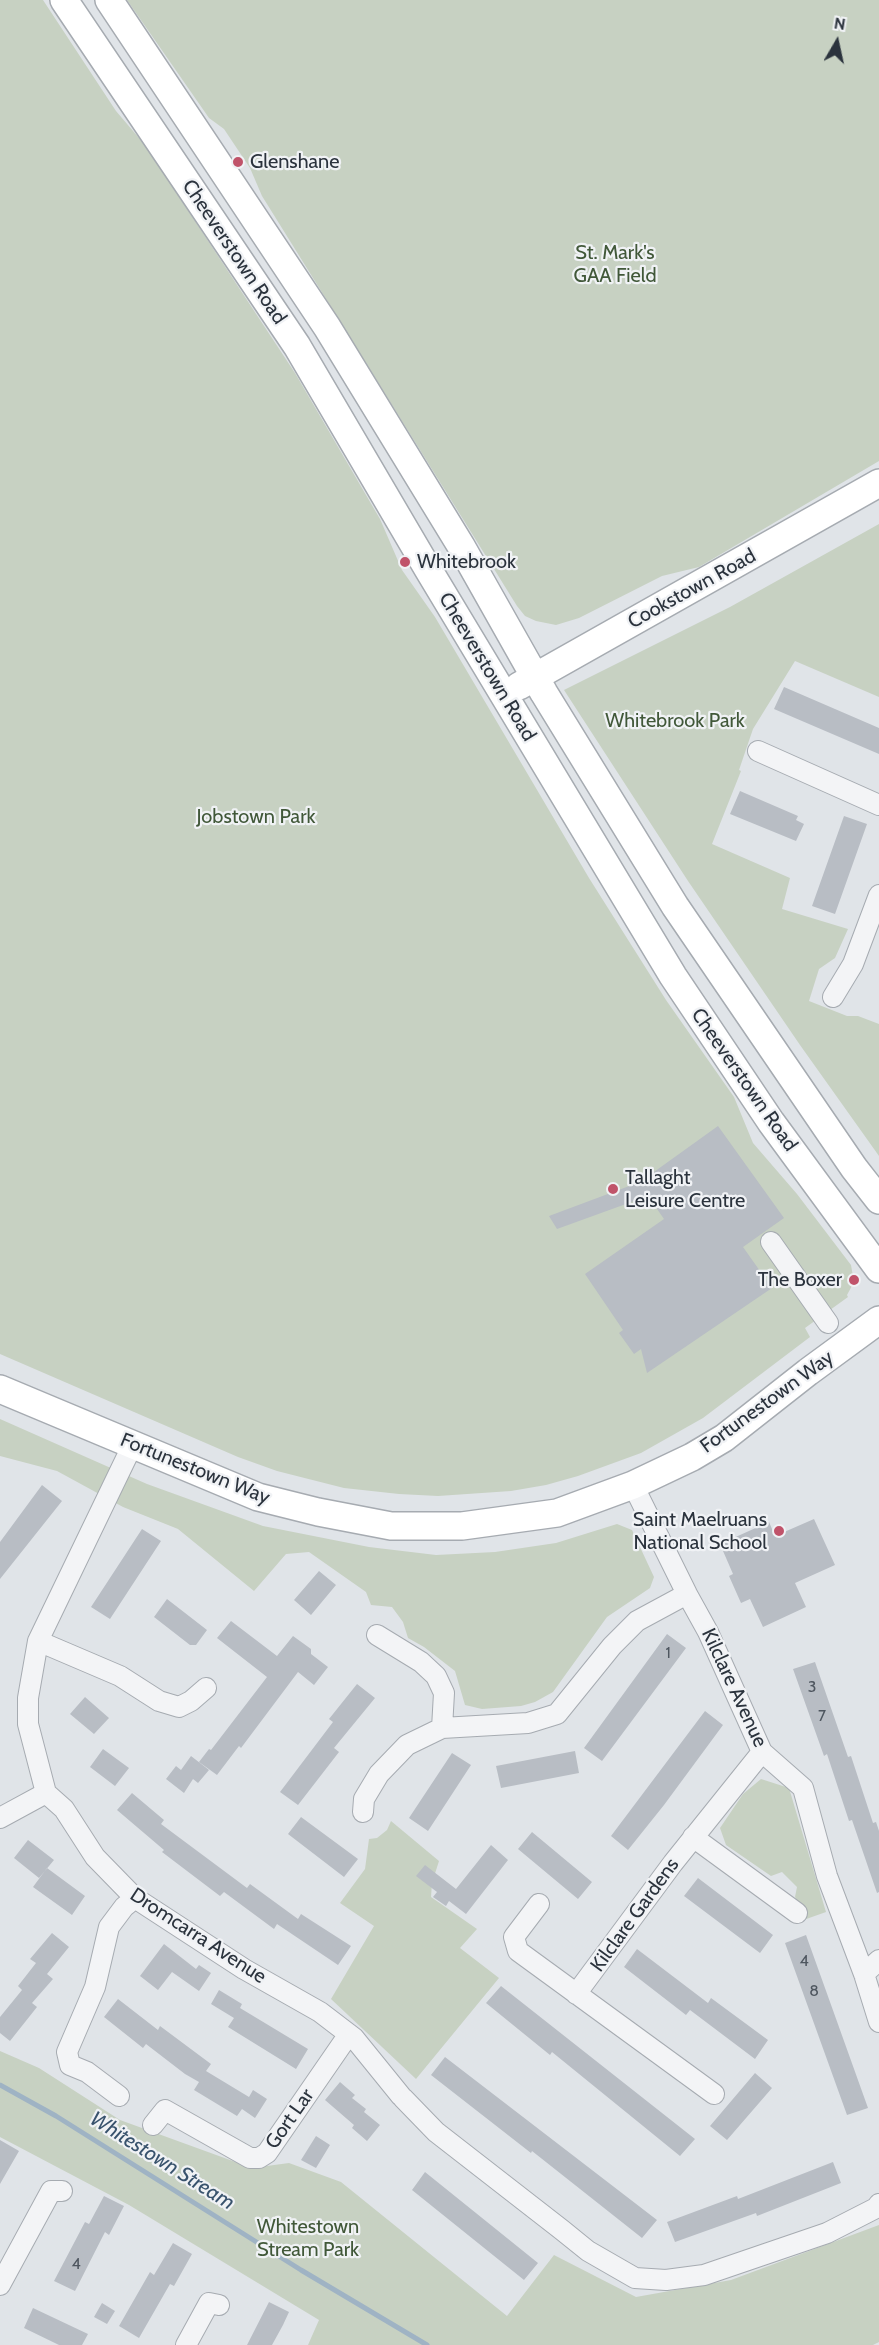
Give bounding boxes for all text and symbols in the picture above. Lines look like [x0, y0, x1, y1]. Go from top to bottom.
north arrow [807, 12, 867, 72]
text: N [833, 13, 847, 34]
place label: Glenshane [250, 150, 339, 174]
marker: Glenshane [231, 155, 245, 169]
street label: Cheeverstown Road [177, 175, 291, 329]
park label: St. Mark's GAA Field [573, 241, 657, 288]
street label: Cookstown Road [624, 544, 760, 634]
place label: Whitebrook [417, 550, 516, 574]
marker: Whitebrook [398, 555, 412, 569]
street label: Cheeverstown Road [433, 588, 541, 746]
park label: Whitebrook Park [605, 709, 745, 733]
park label: Jobstown Park [197, 805, 315, 829]
street label: Cheeverstown Road [686, 1004, 802, 1156]
place label: Tallaght Leisure Centre [625, 1166, 745, 1213]
marker: Tallaght Leisure Centre [606, 1182, 620, 1196]
place label: The Boxer [758, 1268, 842, 1292]
marker: The Boxer [847, 1273, 861, 1287]
street label: Fortunestown Way [696, 1346, 838, 1458]
street label: Fortunestown Way [117, 1428, 273, 1510]
place label: Saint Maelruans National School [633, 1508, 767, 1555]
marker: Saint Maelruans National School [772, 1524, 786, 1538]
street label: Kilclare Avenue [696, 1625, 772, 1751]
house number: 1 [665, 1643, 671, 1663]
house number: 3 [808, 1677, 816, 1697]
house number: 7 [818, 1706, 826, 1726]
street label: Kilclare Gardens [586, 1853, 684, 1977]
street label: Dromcarra Avenue [125, 1883, 271, 1989]
house number: 4 [799, 1951, 809, 1971]
house number: 8 [809, 1981, 819, 2001]
street label: Gort Lar [261, 2084, 319, 2154]
water label: Whitestown Stream [85, 2106, 239, 2216]
park label: Whitestown Stream Park [257, 2215, 359, 2262]
house number: 4 [71, 2254, 81, 2274]

